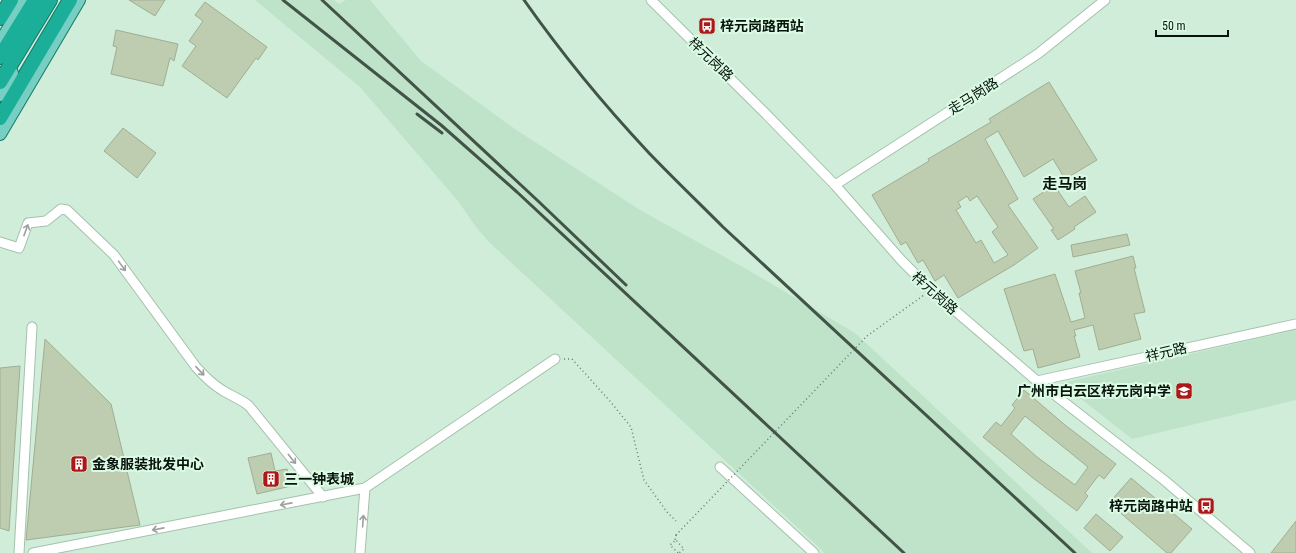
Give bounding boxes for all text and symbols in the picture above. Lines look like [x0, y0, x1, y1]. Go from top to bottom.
scale bar [1156, 12, 1228, 38]
bus stop icon: 梓元岗路西站 [697, 16, 717, 36]
place label: 梓元岗路西站 [720, 18, 804, 34]
text: 50 m [1162, 19, 1186, 33]
street label: 梓元岗路 [685, 34, 737, 84]
street label: 走马岗路 [945, 74, 1001, 118]
district label: 走马岗 [1042, 175, 1088, 193]
one-way arrow [22, 225, 30, 237]
one-way arrow [118, 260, 127, 271]
street label: 梓元岗路 [909, 268, 961, 318]
street label: 祥元路 [1144, 339, 1188, 365]
one-way arrow [195, 366, 204, 376]
school or university icon: 广州市白云区梓元岗中学 [1174, 381, 1194, 401]
place label: 广州市白云区梓元岗中学 [1017, 383, 1171, 399]
building icon: 金象服装批发中心 [69, 454, 89, 474]
one-way arrow [288, 454, 297, 465]
place label: 金象服装批发中心 [92, 456, 204, 472]
building icon: 三一钟表城 [261, 469, 281, 489]
place label: 三一钟表城 [284, 471, 354, 487]
bus stop icon: 梓元岗路中站 [1196, 496, 1216, 516]
place label: 梓元岗路中站 [1109, 498, 1193, 514]
one-way arrow [280, 500, 293, 508]
one-way arrow [359, 515, 366, 528]
one-way arrow [152, 525, 165, 533]

